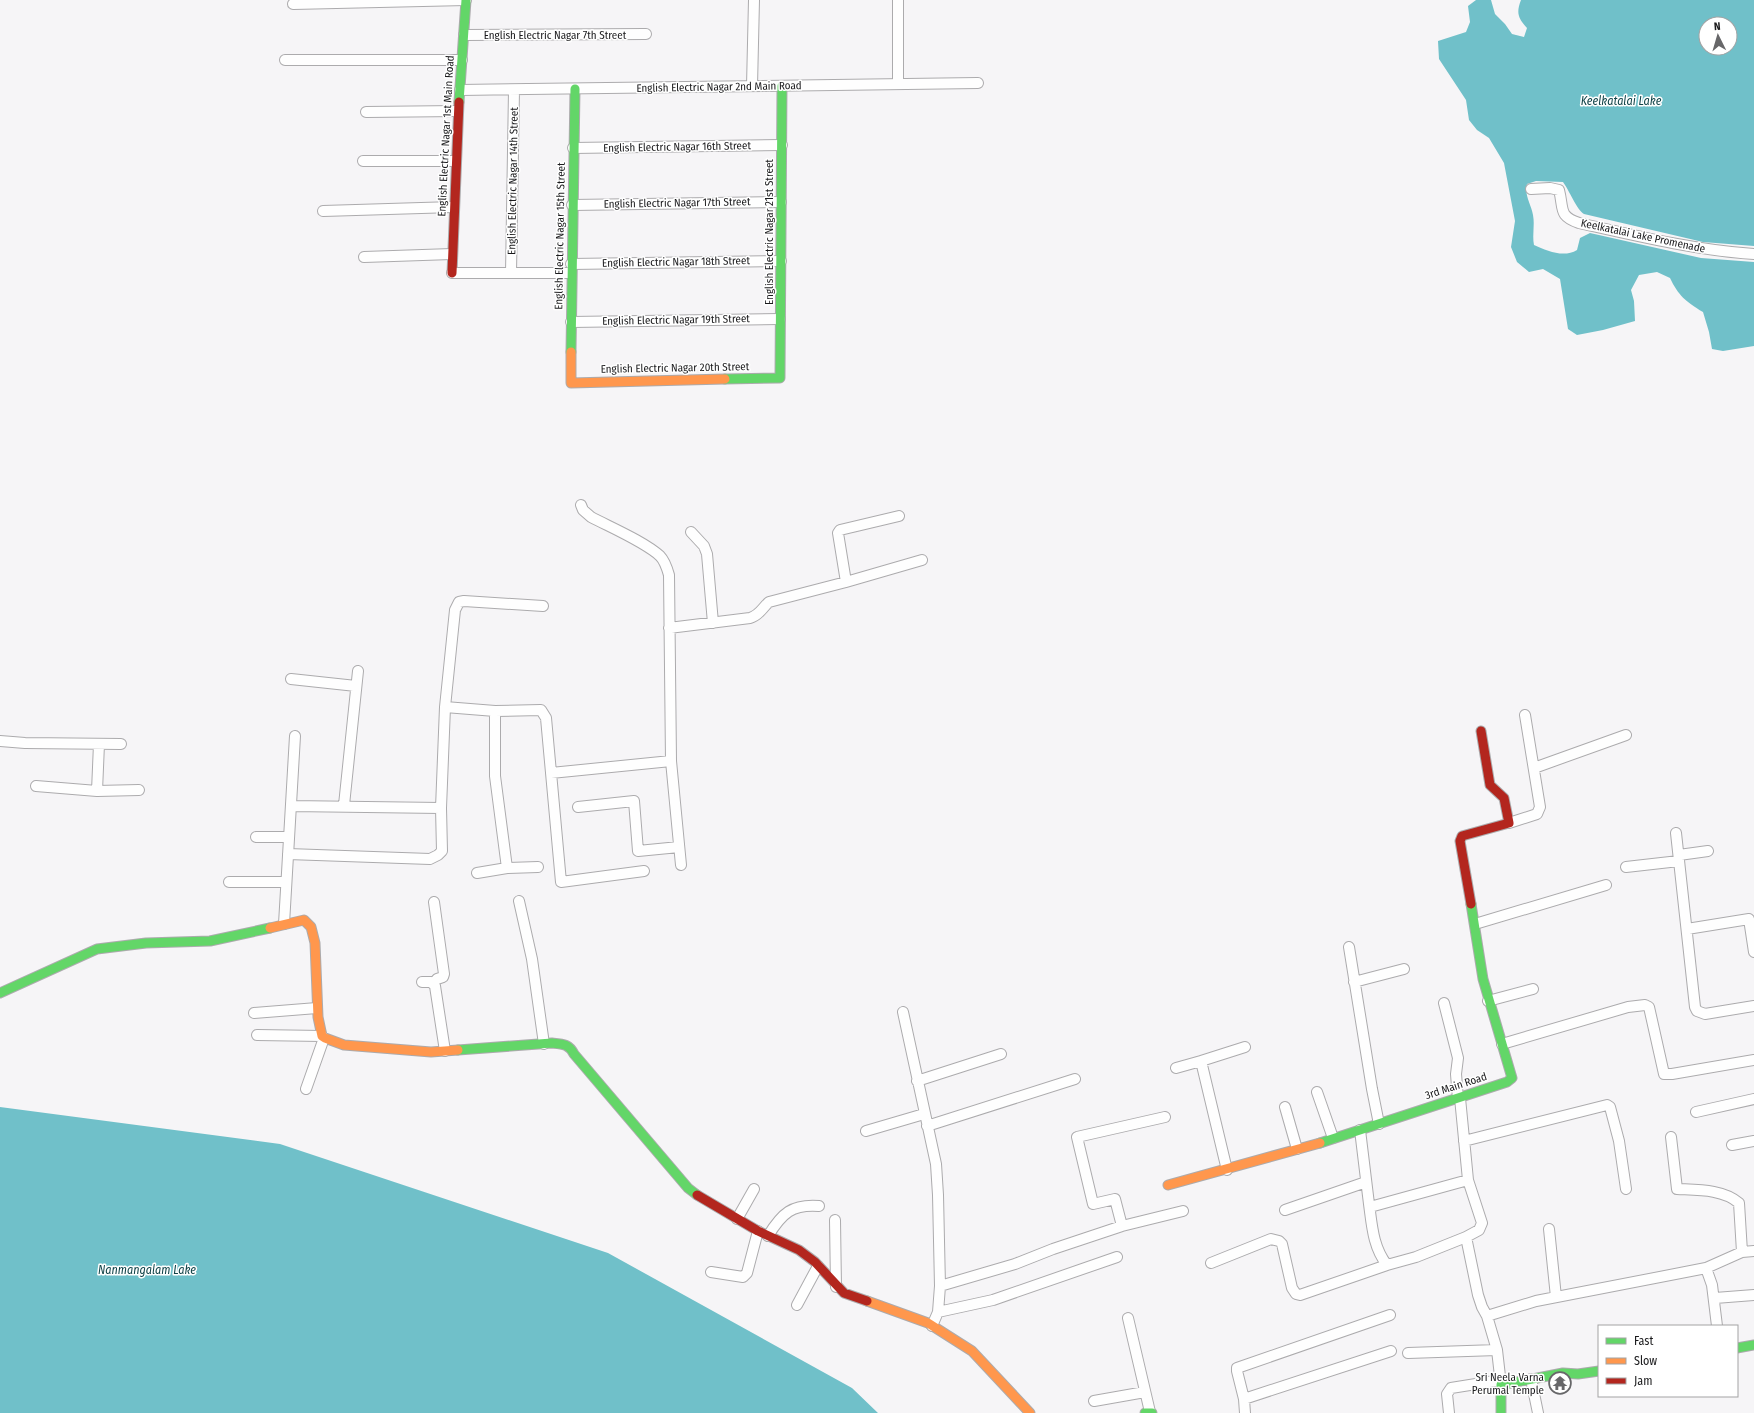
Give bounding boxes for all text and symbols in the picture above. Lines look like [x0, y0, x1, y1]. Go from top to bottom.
north arrow [1698, 16, 1738, 56]
text: N [1713, 20, 1721, 33]
street label: English Electric Nagar 7th Street [484, 29, 627, 42]
street label: English Electric Nagar 1st Main Road [435, 55, 457, 217]
street label: English Electric Nagar 2nd Main Road [636, 79, 802, 95]
water label: Keelkatalai Lake [1581, 94, 1662, 108]
street label: English Electric Nagar 14th Street [505, 107, 521, 255]
street label: English Electric Nagar 16th Street [603, 139, 751, 155]
street label: English Electric Nagar 21st Street [763, 159, 776, 305]
street label: English Electric Nagar 15th Street [552, 162, 568, 310]
street label: English Electric Nagar 17th Street [603, 195, 751, 211]
street label: Keelkatalai Lake Promenade [1580, 216, 1706, 256]
street label: English Electric Nagar 18th Street [602, 254, 750, 270]
street label: English Electric Nagar 19th Street [602, 312, 750, 328]
street label: English Electric Nagar 20th Street [601, 360, 750, 376]
street label: 3rd Main Road [1423, 1070, 1489, 1102]
water label: Nanmangalam Lake [98, 1263, 196, 1277]
legend [1598, 1325, 1738, 1397]
text: Fast [1634, 1334, 1653, 1348]
text: Slow [1634, 1354, 1657, 1368]
temple icon: Sri Neela Varna Perumal Temple [1547, 1370, 1573, 1396]
place label: Sri Neela Varna Perumal Temple [1472, 1371, 1544, 1397]
text: Jam [1634, 1374, 1652, 1388]

